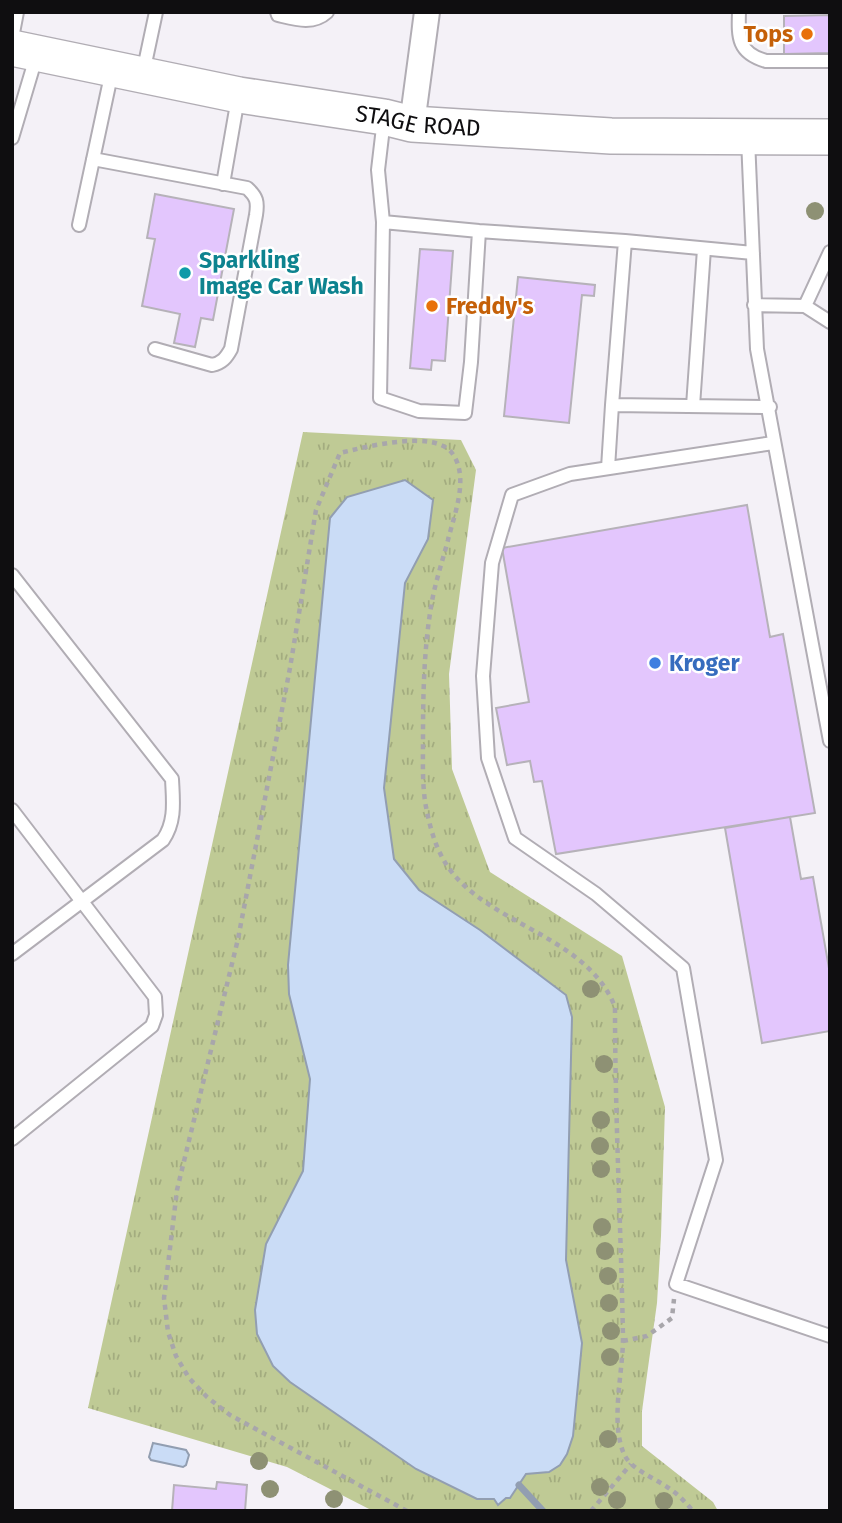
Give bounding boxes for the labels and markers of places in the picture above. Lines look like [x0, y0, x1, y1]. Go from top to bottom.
place label: Tops [744, 20, 793, 48]
marker: Tops [799, 26, 815, 42]
place label: Sparkling Image Car Wash [199, 246, 364, 300]
marker: Sparkling Image Car Wash [177, 265, 193, 281]
place label: Freddy's [446, 292, 534, 320]
marker: Freddy's [424, 298, 440, 314]
place label: Kroger [669, 649, 740, 677]
marker: Kroger [647, 655, 663, 671]

